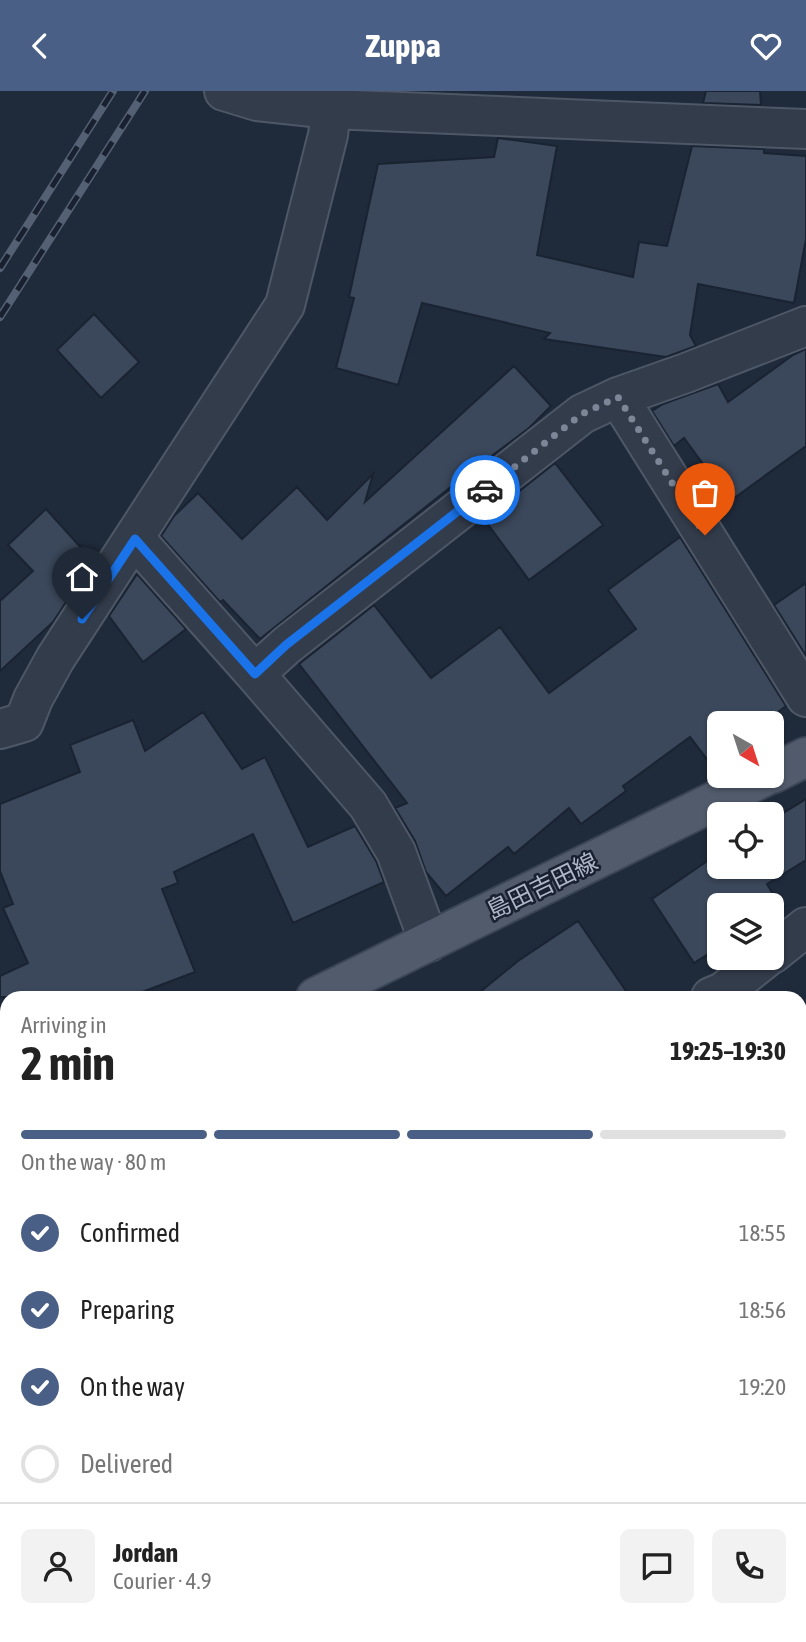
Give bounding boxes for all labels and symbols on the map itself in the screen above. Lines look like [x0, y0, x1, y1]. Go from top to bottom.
courier [450, 455, 520, 525]
pin [675, 463, 735, 535]
pin [52, 547, 112, 619]
north arrow [707, 711, 784, 787]
street label: 島田吉田線 [482, 848, 602, 924]

